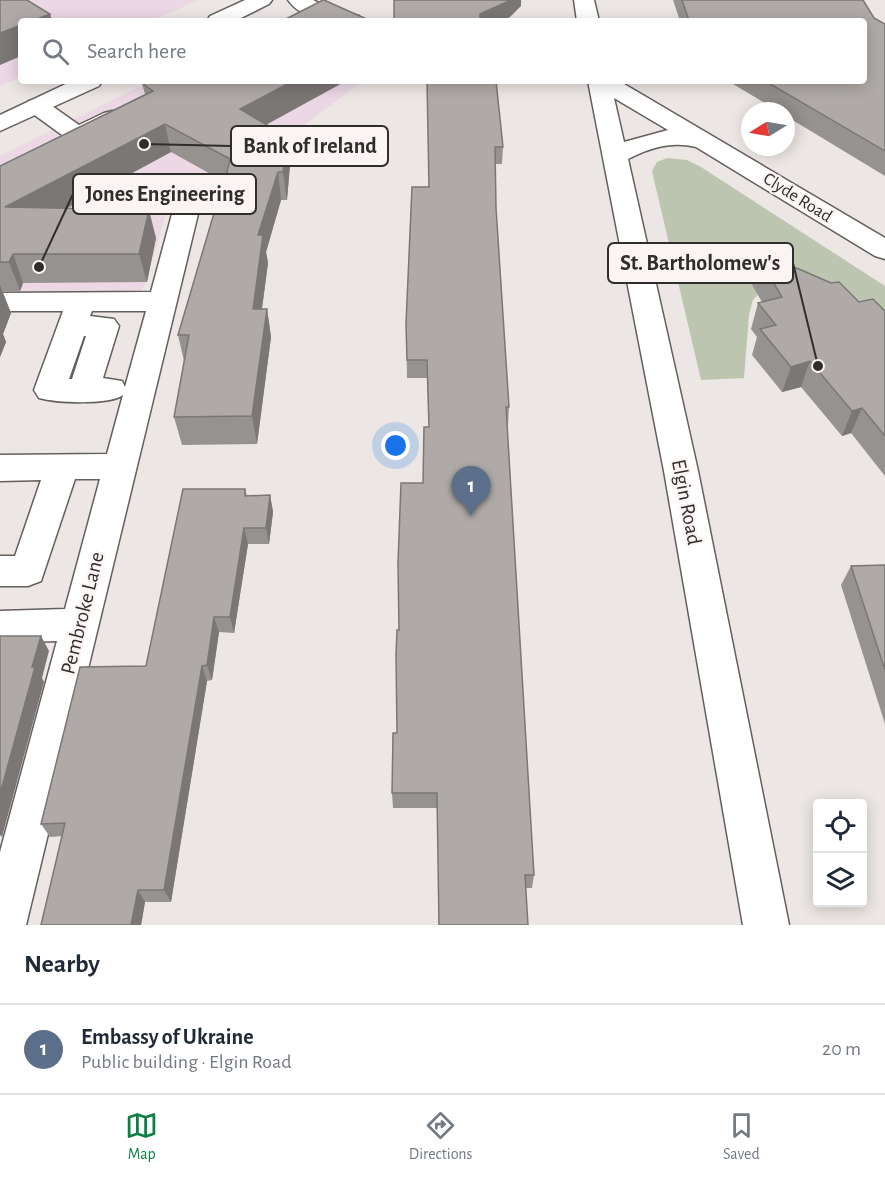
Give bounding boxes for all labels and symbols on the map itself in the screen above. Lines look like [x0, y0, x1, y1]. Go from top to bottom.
north arrow [741, 102, 795, 156]
callout: Bank of Ireland [231, 126, 388, 166]
text: Bank of Ireland [243, 135, 377, 157]
street label: Clyde Road [760, 170, 835, 226]
callout: Jones Engineering [73, 174, 256, 214]
text: Jones Engineering [85, 183, 246, 205]
callout: St. Bartholomew's [608, 243, 793, 283]
text: St. Bartholomew's [620, 252, 780, 274]
your location [381, 431, 410, 460]
street label: Elgin Road [668, 458, 705, 547]
pin: 1 [452, 466, 490, 516]
street label: Pembroke Lane [57, 550, 108, 676]

